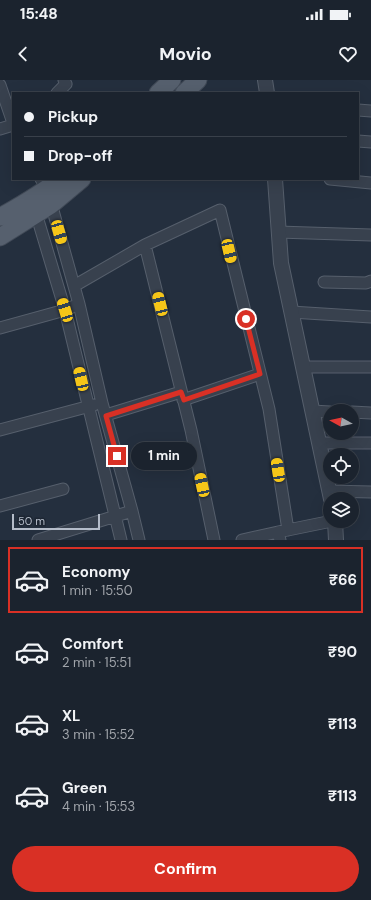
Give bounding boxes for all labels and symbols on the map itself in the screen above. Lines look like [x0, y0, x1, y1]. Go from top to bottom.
car [50, 219, 68, 245]
car [220, 238, 238, 264]
car [151, 291, 169, 317]
car [56, 297, 74, 323]
route start [237, 310, 255, 328]
car [72, 366, 90, 392]
north arrow [323, 404, 359, 440]
callout: 1 min [131, 442, 197, 470]
route end [108, 447, 126, 465]
car [270, 457, 286, 483]
car [194, 472, 210, 498]
scale bar [12, 512, 100, 531]

